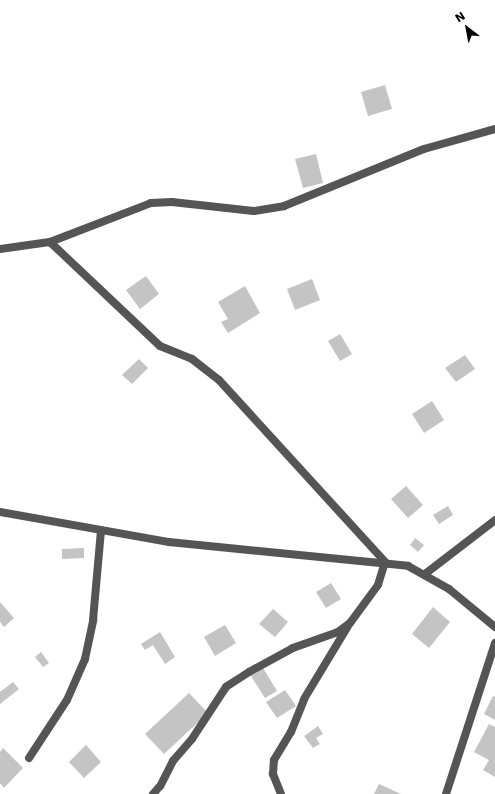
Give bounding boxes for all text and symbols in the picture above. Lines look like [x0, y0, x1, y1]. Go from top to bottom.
north arrow [447, 8, 487, 48]
text: N [453, 9, 468, 25]

